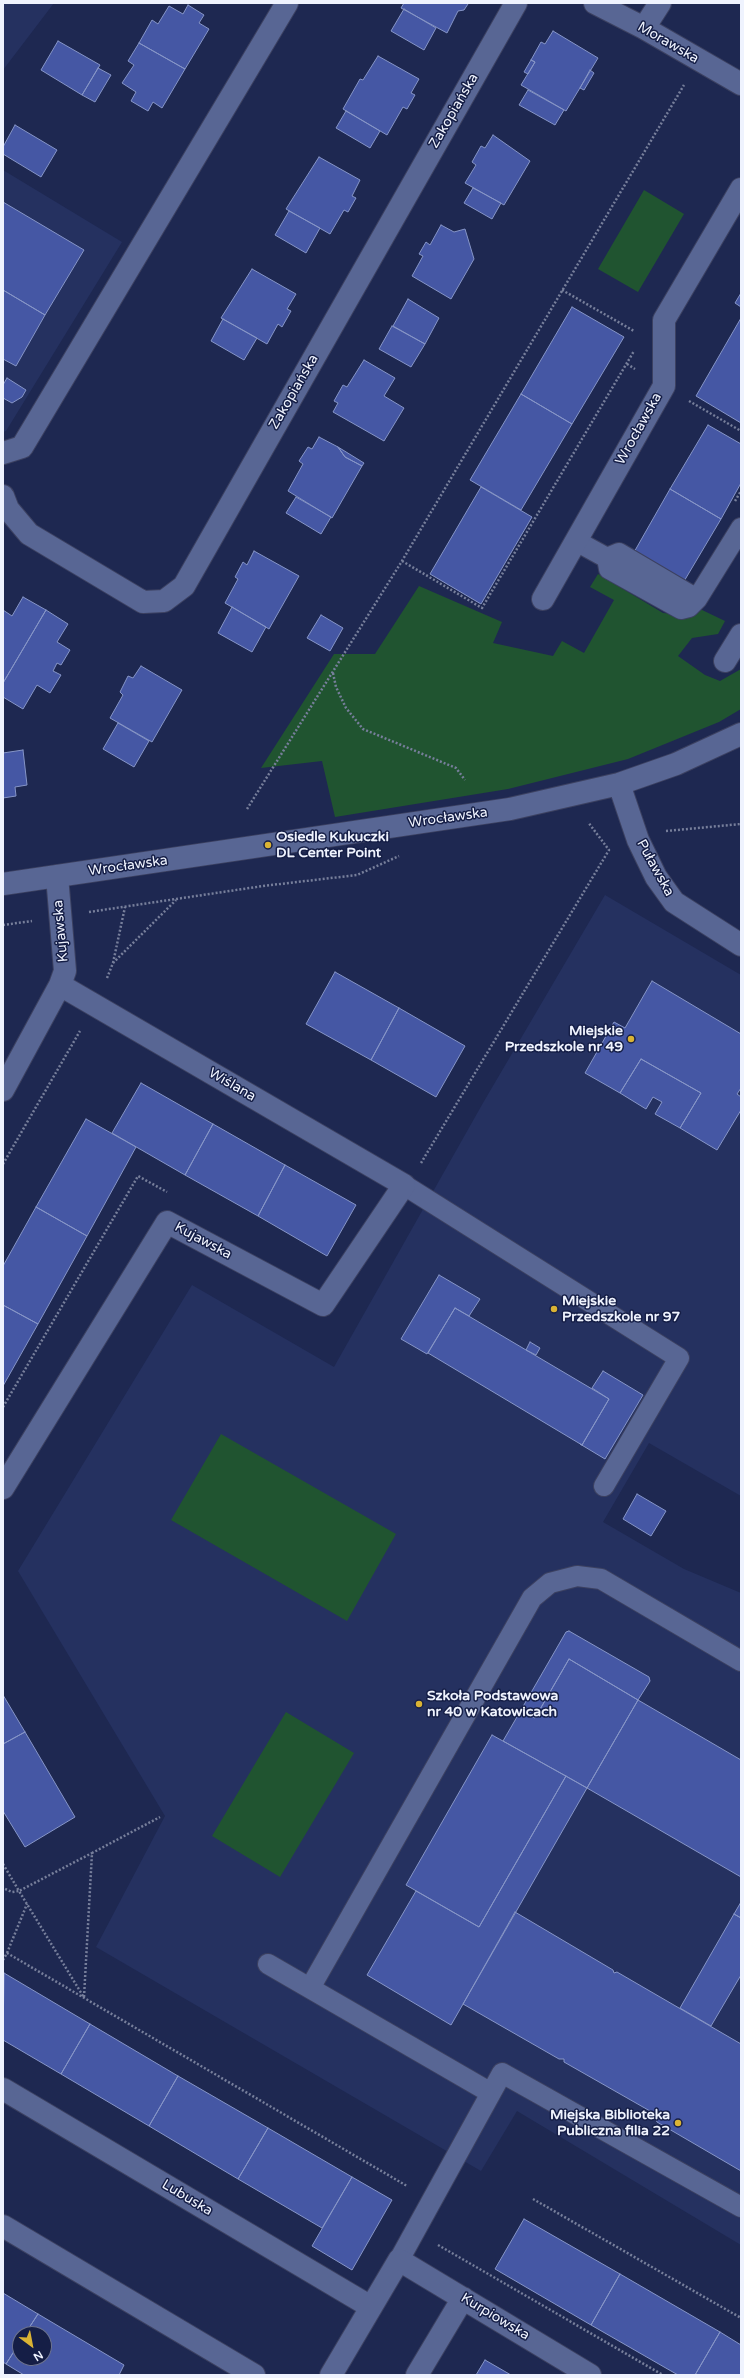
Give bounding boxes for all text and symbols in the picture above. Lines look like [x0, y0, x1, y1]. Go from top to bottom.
street label: Morawska [634, 19, 702, 67]
street label: Zakopiańska [426, 71, 482, 151]
street label: Zakopiańska [266, 352, 322, 432]
street label: Wrocławska [612, 390, 666, 468]
street label: Wrocławska [407, 804, 489, 832]
place label: Osiedle Kukuczki DL Center Point [276, 829, 389, 862]
street label: Puławska [633, 837, 677, 899]
marker: Osiedle Kukuczki DL Center Point [263, 840, 273, 850]
street label: Wrocławska [87, 852, 169, 880]
street label: Kujawska [50, 899, 72, 963]
place label: Miejskie Przedszkole nr 49 [505, 1023, 623, 1056]
marker: Miejskie Przedszkole nr 49 [626, 1034, 636, 1044]
street label: Wiślana [205, 1065, 259, 1105]
street label: Kujawska [172, 1219, 234, 1263]
place label: Miejskie Przedszkole nr 97 [562, 1293, 680, 1326]
marker: Miejskie Przedszkole nr 97 [549, 1304, 559, 1314]
place label: Szkoła Podstawowa nr 40 w Katowicach [427, 1688, 558, 1720]
marker: Szkoła Podstawowa nr 40 w Katowicach [414, 1699, 424, 1709]
place label: Miejska Biblioteka Publiczna filia 22 [550, 2107, 670, 2140]
marker: Miejska Biblioteka Publiczna filia 22 [673, 2118, 683, 2128]
street label: Lubuska [159, 2176, 215, 2220]
street label: Kurpiowska [458, 2290, 532, 2344]
north arrow [12, 2326, 52, 2366]
text: N [31, 2348, 45, 2364]

